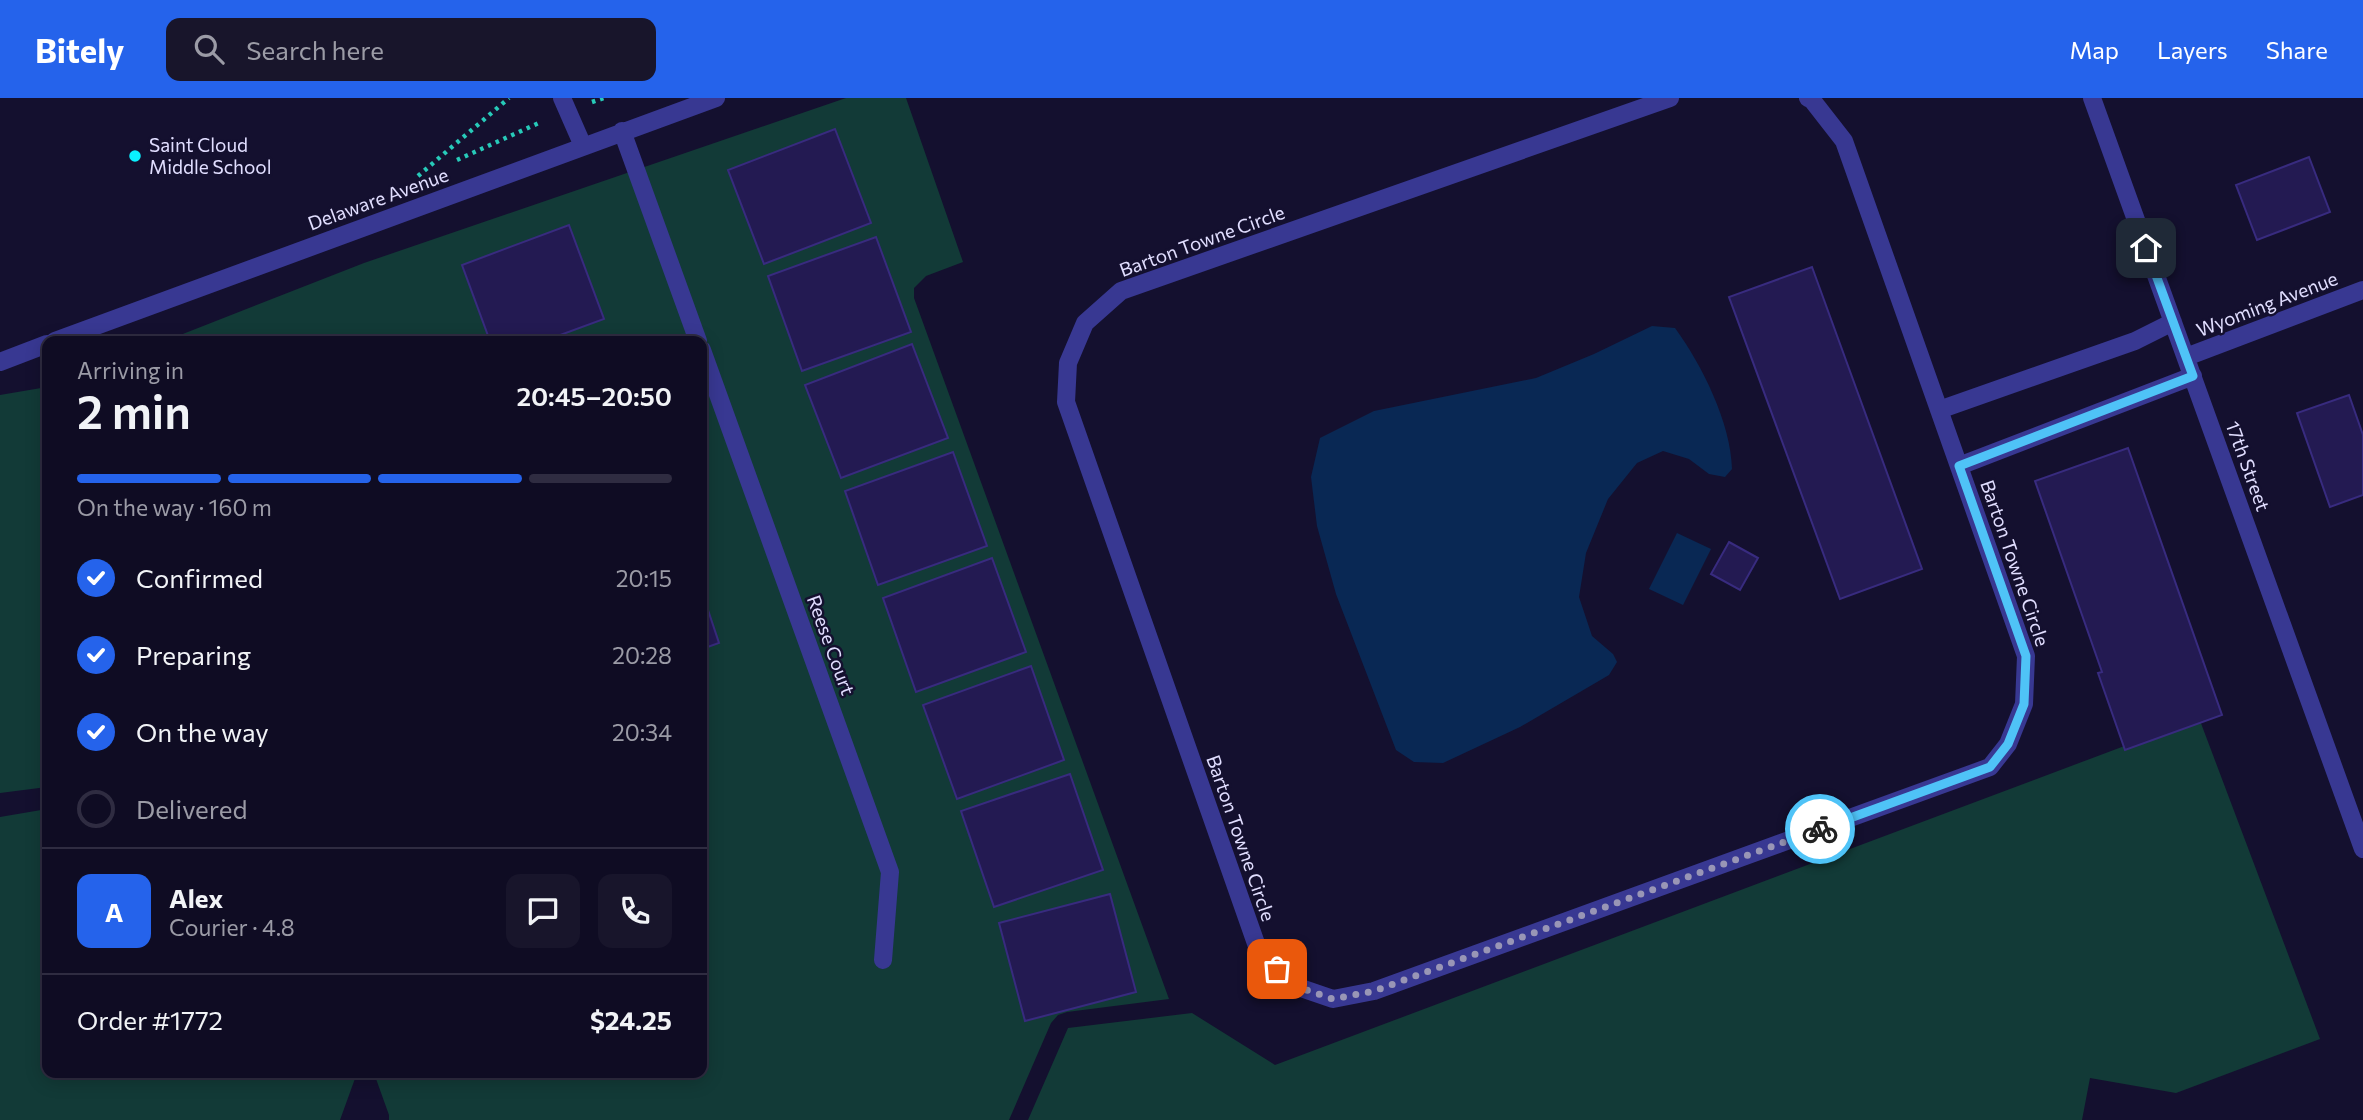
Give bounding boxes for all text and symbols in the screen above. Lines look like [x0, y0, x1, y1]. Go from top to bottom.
search box [166, 18, 656, 81]
text: Bitely [35, 29, 124, 70]
icon: search [190, 30, 228, 68]
text: Search here [246, 34, 384, 65]
text: Map [2070, 35, 2119, 64]
text: Layers [2157, 35, 2228, 64]
text: Share [2266, 35, 2328, 64]
place label: Saint Cloud Middle School [149, 133, 271, 178]
marker: Saint Cloud Middle School [127, 148, 143, 164]
street label: Delaware Avenue [304, 162, 451, 235]
street label: Barton Towne Circle [1116, 200, 1288, 281]
pin [2116, 218, 2176, 278]
icon: home [2127, 229, 2165, 267]
street label: Wyoming Avenue [2193, 266, 2341, 341]
text: Arriving in [77, 356, 184, 384]
text: 20:45–20:50 [516, 380, 672, 411]
text: 2 min [77, 382, 191, 438]
street label: 17th Street [2222, 418, 2275, 514]
street label: Barton Towne Circle [1976, 477, 2055, 649]
text: On the way · 160 m [77, 493, 272, 521]
icon: check [77, 559, 115, 597]
text: Confirmed [136, 562, 263, 593]
text: 20:15 [616, 564, 672, 592]
street label: Reese Court [803, 592, 860, 698]
icon: check [77, 636, 115, 674]
text: Preparing [136, 639, 251, 670]
text: 20:28 [612, 641, 672, 669]
icon: check [77, 713, 115, 751]
text: On the way [136, 716, 269, 747]
text: 20:34 [612, 718, 672, 746]
street label: Barton Towne Circle [1202, 752, 1281, 924]
text: Delivered [136, 793, 247, 824]
courier [1785, 794, 1855, 864]
icon: bike [1801, 810, 1839, 848]
button: chat [506, 874, 580, 948]
button: phone [598, 874, 672, 948]
text: Alex [169, 882, 223, 913]
text: A [105, 896, 123, 927]
text: Courier · 4.8 [169, 913, 295, 941]
pin [1247, 939, 1307, 999]
icon: bag [1258, 950, 1296, 988]
text: Order #1772 [77, 1004, 223, 1035]
text: $24.25 [590, 1004, 672, 1035]

